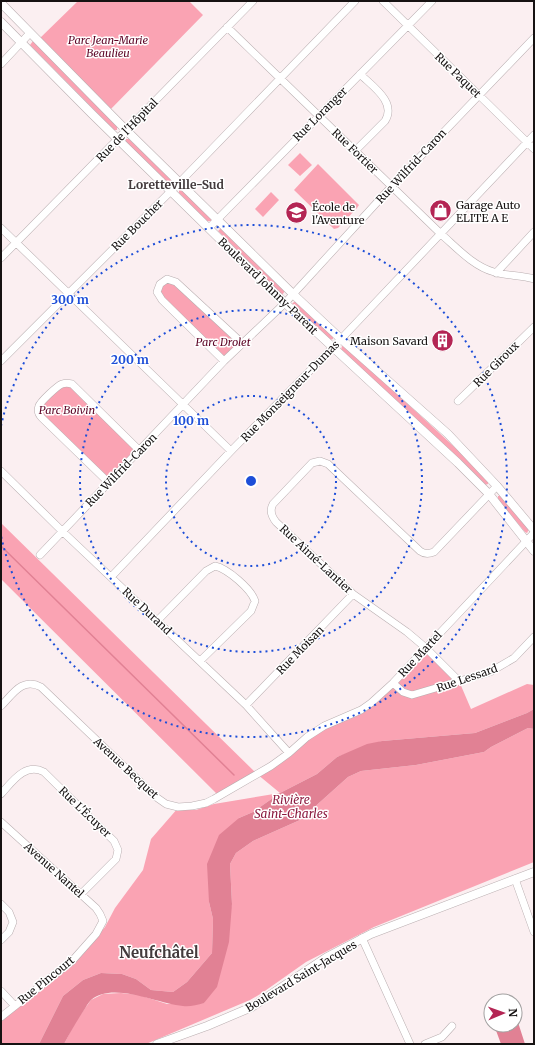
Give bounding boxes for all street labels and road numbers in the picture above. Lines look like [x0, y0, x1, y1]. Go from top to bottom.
street label: Rue Paquet [432, 49, 485, 101]
street label: Rue Loranger [290, 84, 350, 144]
street label: Rue de l'Hôpital [93, 95, 161, 165]
street label: Rue Fortier [329, 125, 381, 177]
street label: Rue Wilfrid-Caron [373, 125, 450, 206]
street label: Rue Boucher [108, 196, 166, 254]
street label: Boulevard Johnny-Parent [215, 235, 321, 338]
street label: Rue Monseigneur-Dumas [238, 337, 342, 445]
street label: Rue Giroux [470, 338, 522, 390]
street label: Rue Wilfrid-Caron [82, 430, 160, 510]
street label: Rue Aimé-Lantier [277, 522, 355, 596]
street label: Rue Durand [119, 585, 175, 638]
street label: Rue Moisan [273, 622, 327, 677]
street label: Rue Martel [395, 628, 445, 680]
street label: Rue Lessard [435, 661, 500, 695]
street label: Avenue Becquet [90, 734, 162, 802]
street label: Rue L'Écuyer [56, 784, 114, 840]
street label: Avenue Nantel [20, 839, 87, 901]
street label: Boulevard Saint-Jacques [243, 937, 359, 1015]
street label: Rue Pincourt [15, 953, 78, 1007]

